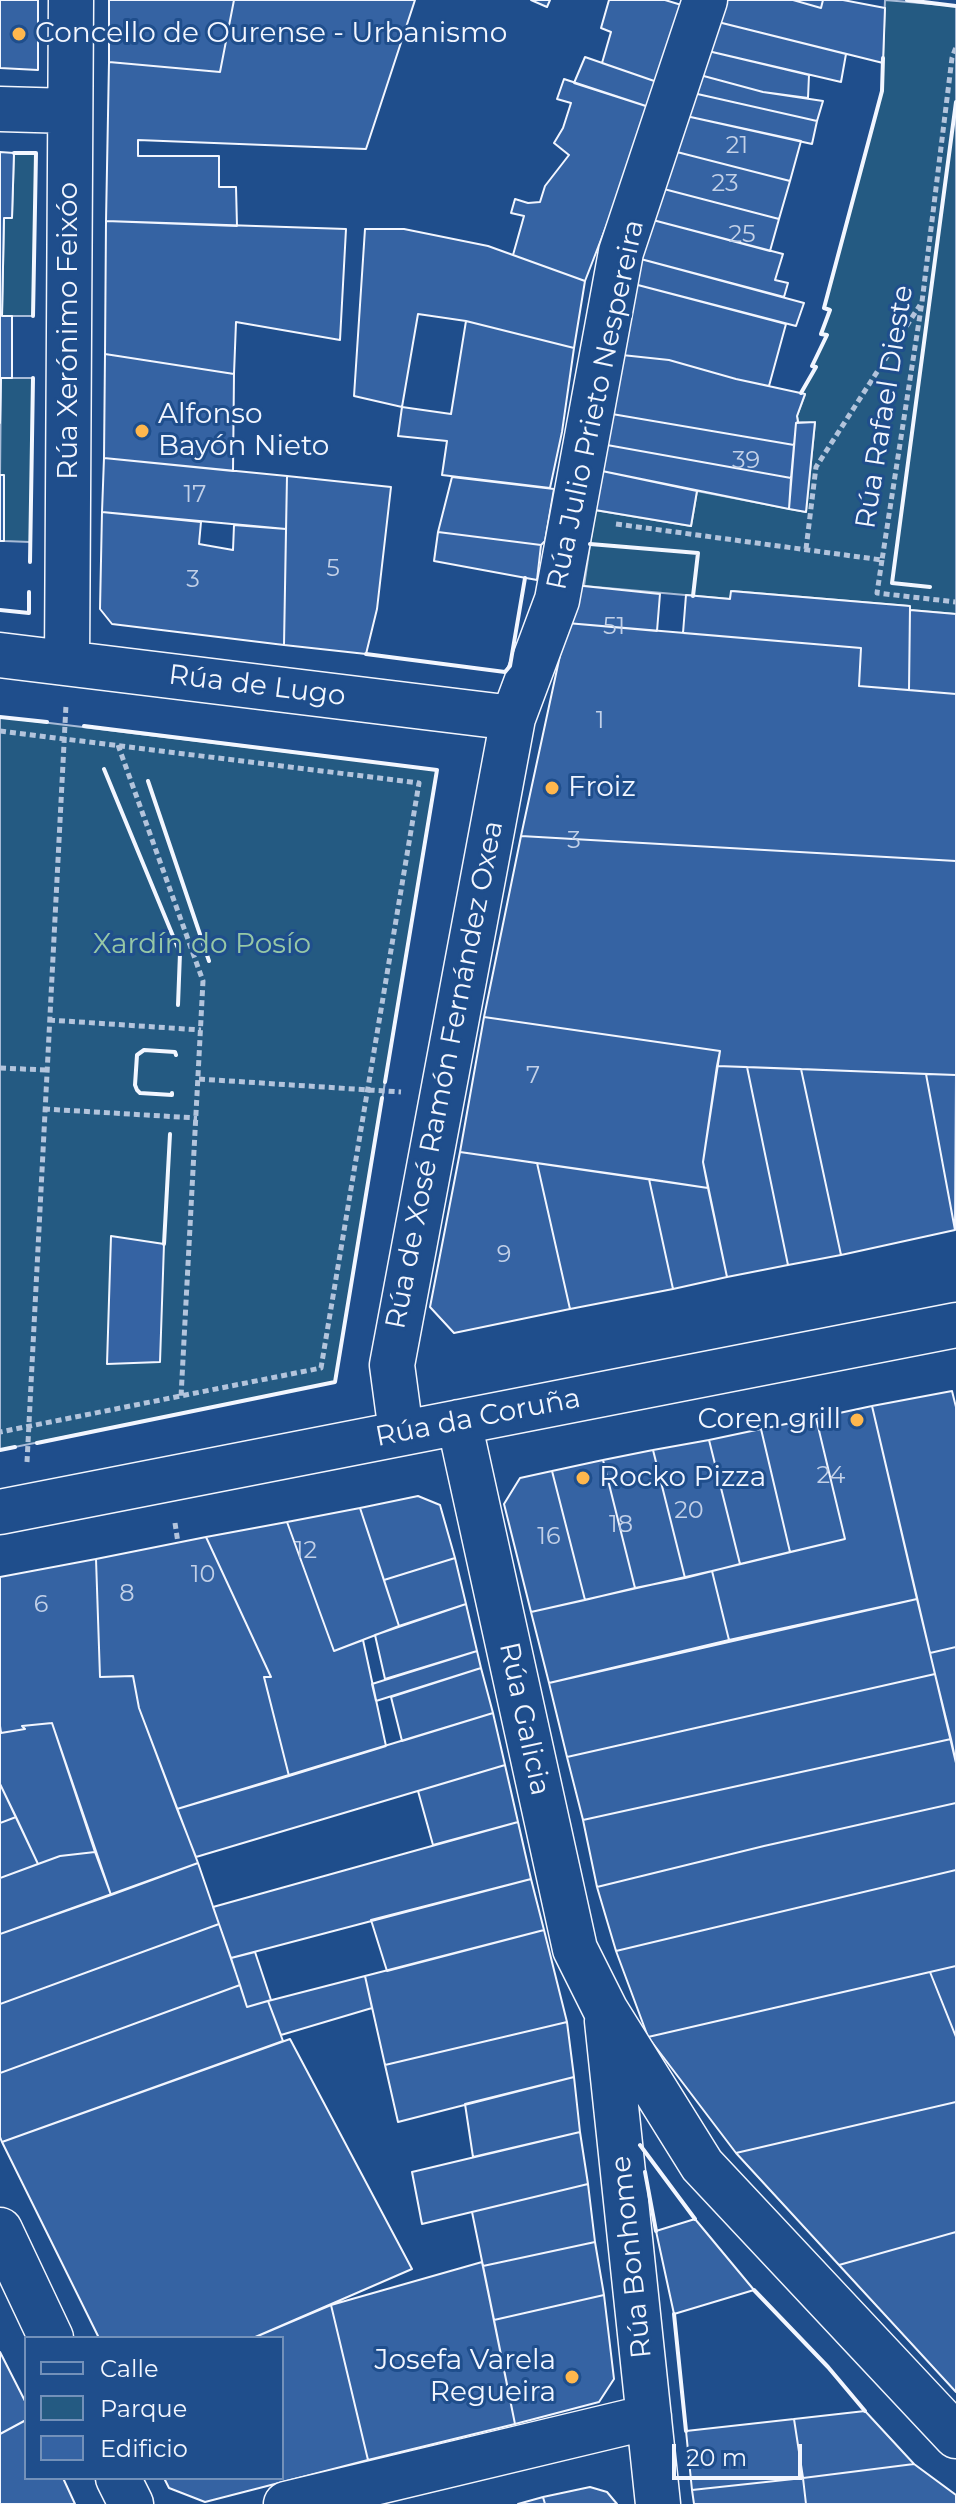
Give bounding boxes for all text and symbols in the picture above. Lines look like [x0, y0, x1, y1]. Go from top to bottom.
place label: Concello de Ourense - Urbanismo [35, 17, 507, 51]
marker: Concello de Ourense - Urbanismo [10, 25, 28, 43]
house number: 21 [726, 132, 748, 160]
house number: 23 [711, 170, 739, 198]
street label: Rúa Xerónimo Feixóo [52, 182, 86, 480]
street label: Rúa Julio Prieto Nespereira [540, 217, 652, 593]
house number: 25 [728, 221, 756, 249]
street label: Rúa Rafael Dieste [849, 283, 921, 531]
place label: Alfonso Bayón Nieto [158, 398, 329, 464]
marker: Alfonso Bayón Nieto [133, 422, 151, 440]
house number: 39 [732, 447, 760, 475]
house number: 17 [184, 481, 206, 509]
house number: 5 [326, 555, 340, 583]
house number: 3 [186, 566, 200, 594]
house number: 51 [603, 613, 625, 641]
street label: Rúa de Lugo [167, 658, 347, 714]
house number: 1 [596, 707, 604, 735]
place label: Froiz [568, 771, 636, 805]
marker: Froiz [543, 779, 561, 797]
street label: Rúa de Xosé Ramón Fernández Oxea [379, 818, 511, 1332]
house number: 3 [567, 827, 581, 855]
park label: Xardín do Posío [93, 928, 311, 962]
house number: 7 [526, 1062, 540, 1090]
house number: 9 [497, 1241, 511, 1269]
street label: Rúa da Coruña [373, 1382, 583, 1454]
place label: Coren grill [697, 1403, 841, 1437]
marker: Coren grill [848, 1411, 866, 1429]
place label: Rocko Pizza [599, 1461, 766, 1495]
house number: 24 [817, 1462, 845, 1490]
marker: Rocko Pizza [574, 1469, 592, 1487]
house number: 20 [674, 1497, 704, 1525]
house number: 18 [609, 1511, 633, 1539]
house number: 16 [537, 1523, 561, 1551]
house number: 12 [295, 1537, 317, 1565]
house number: 10 [191, 1561, 215, 1589]
house number: 8 [119, 1580, 135, 1608]
house number: 6 [34, 1591, 48, 1619]
street label: Rúa Galicia [491, 1639, 557, 1799]
street label: Rúa Bonhome [605, 2154, 659, 2360]
legend [24, 2336, 284, 2480]
place label: Josefa Varela Regueira [374, 2344, 556, 2410]
text: Calle [100, 2354, 158, 2383]
marker: Josefa Varela Regueira [563, 2368, 581, 2386]
text: Parque [100, 2394, 187, 2423]
scale bar [676, 2428, 806, 2478]
text: Edificio [100, 2434, 188, 2463]
text: 20 m [686, 2443, 747, 2472]

